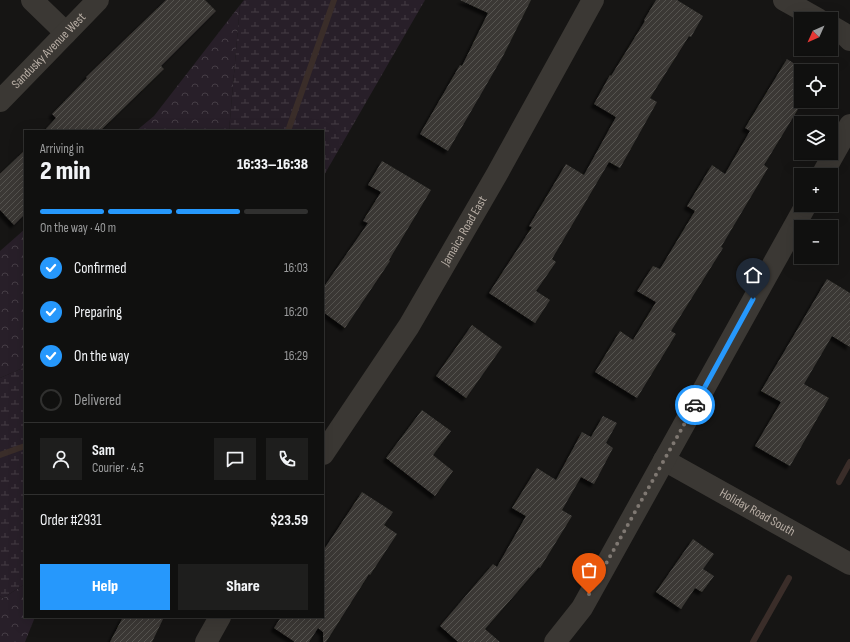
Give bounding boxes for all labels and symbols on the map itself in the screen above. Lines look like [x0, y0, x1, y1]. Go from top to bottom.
street label: Sandusky Avenue West [8, 9, 89, 92]
north arrow [794, 12, 838, 56]
street label: Jamaica Road East [437, 193, 491, 270]
pin [736, 258, 770, 299]
courier [675, 385, 715, 425]
street label: Holiday Road South [717, 485, 798, 540]
pin [572, 553, 606, 594]

